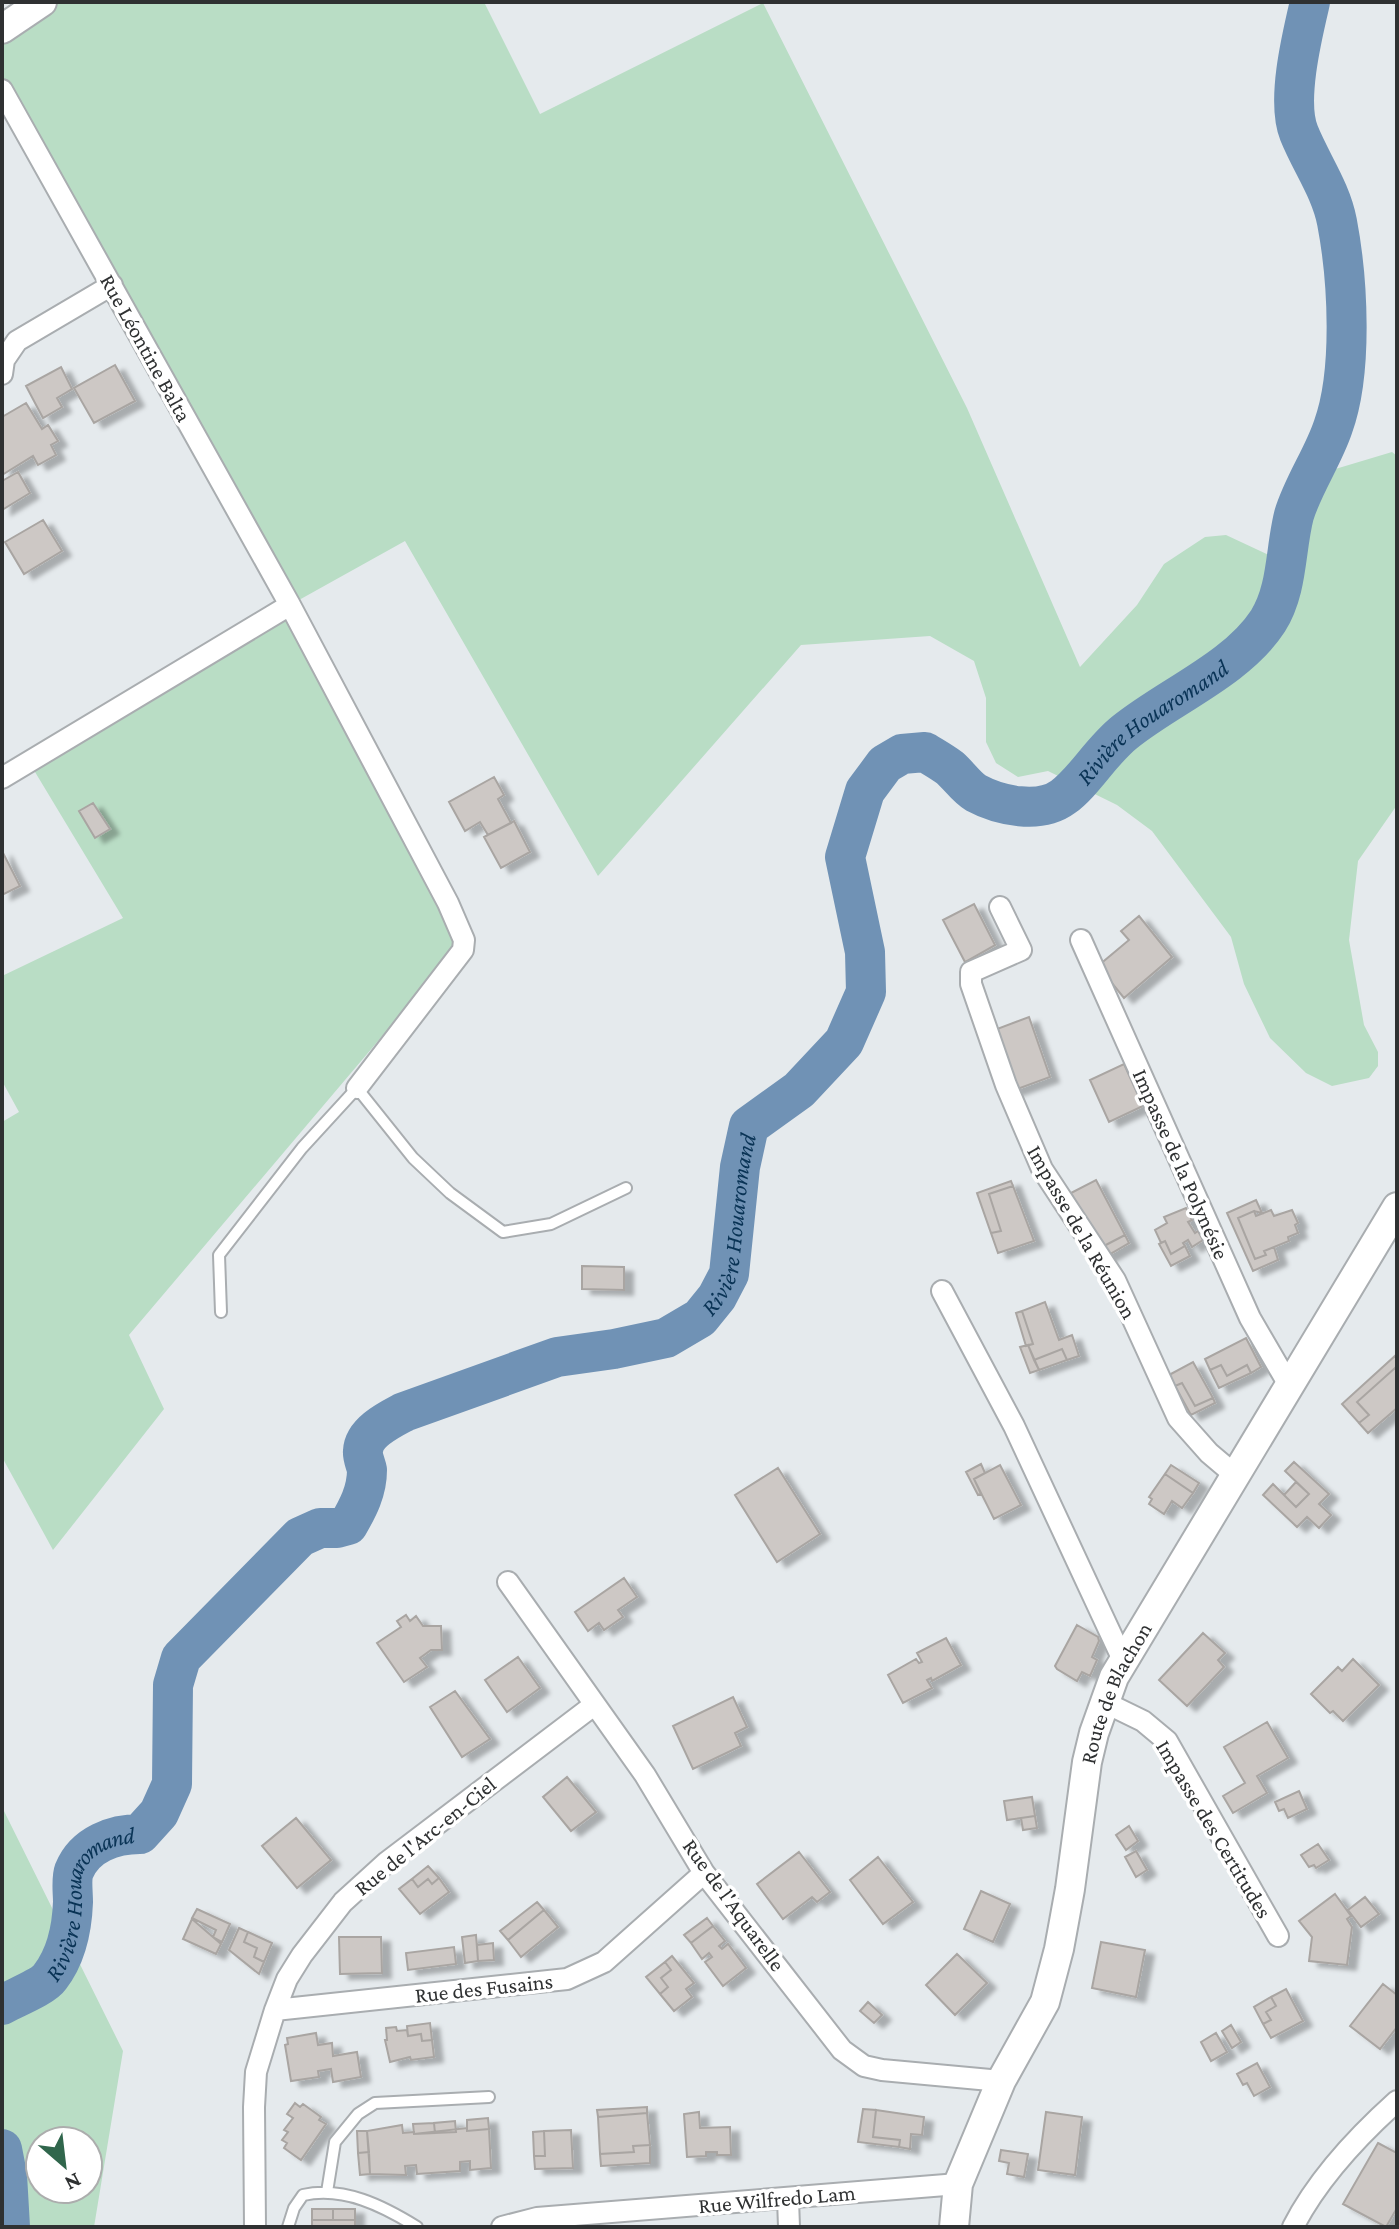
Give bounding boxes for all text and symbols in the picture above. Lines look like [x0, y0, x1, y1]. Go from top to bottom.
street label: Rue Léontine Balta [95, 270, 197, 426]
water label: Rivière Houaromand [1070, 653, 1234, 789]
street label: Impasse de la Polynésie [1128, 1065, 1234, 1263]
water label: Rivière Houaromand [695, 1130, 761, 1320]
street label: Impasse de la Réunion [1022, 1141, 1142, 1323]
street label: Route de Blachon [1075, 1617, 1157, 1766]
street label: Impasse des Certitudes [1151, 1735, 1277, 1923]
street label: Rue de l'Arc-en-Ciel [349, 1771, 501, 1901]
water label: Rivière Houaromand [38, 1821, 136, 1986]
street label: Rue de l'Aquarelle [678, 1834, 790, 1976]
street label: Rue des Fusains [414, 1968, 554, 2008]
north arrow [24, 2125, 104, 2205]
text: N [61, 2168, 86, 2197]
street label: Rue Wilfredo Lam [697, 2180, 857, 2218]

